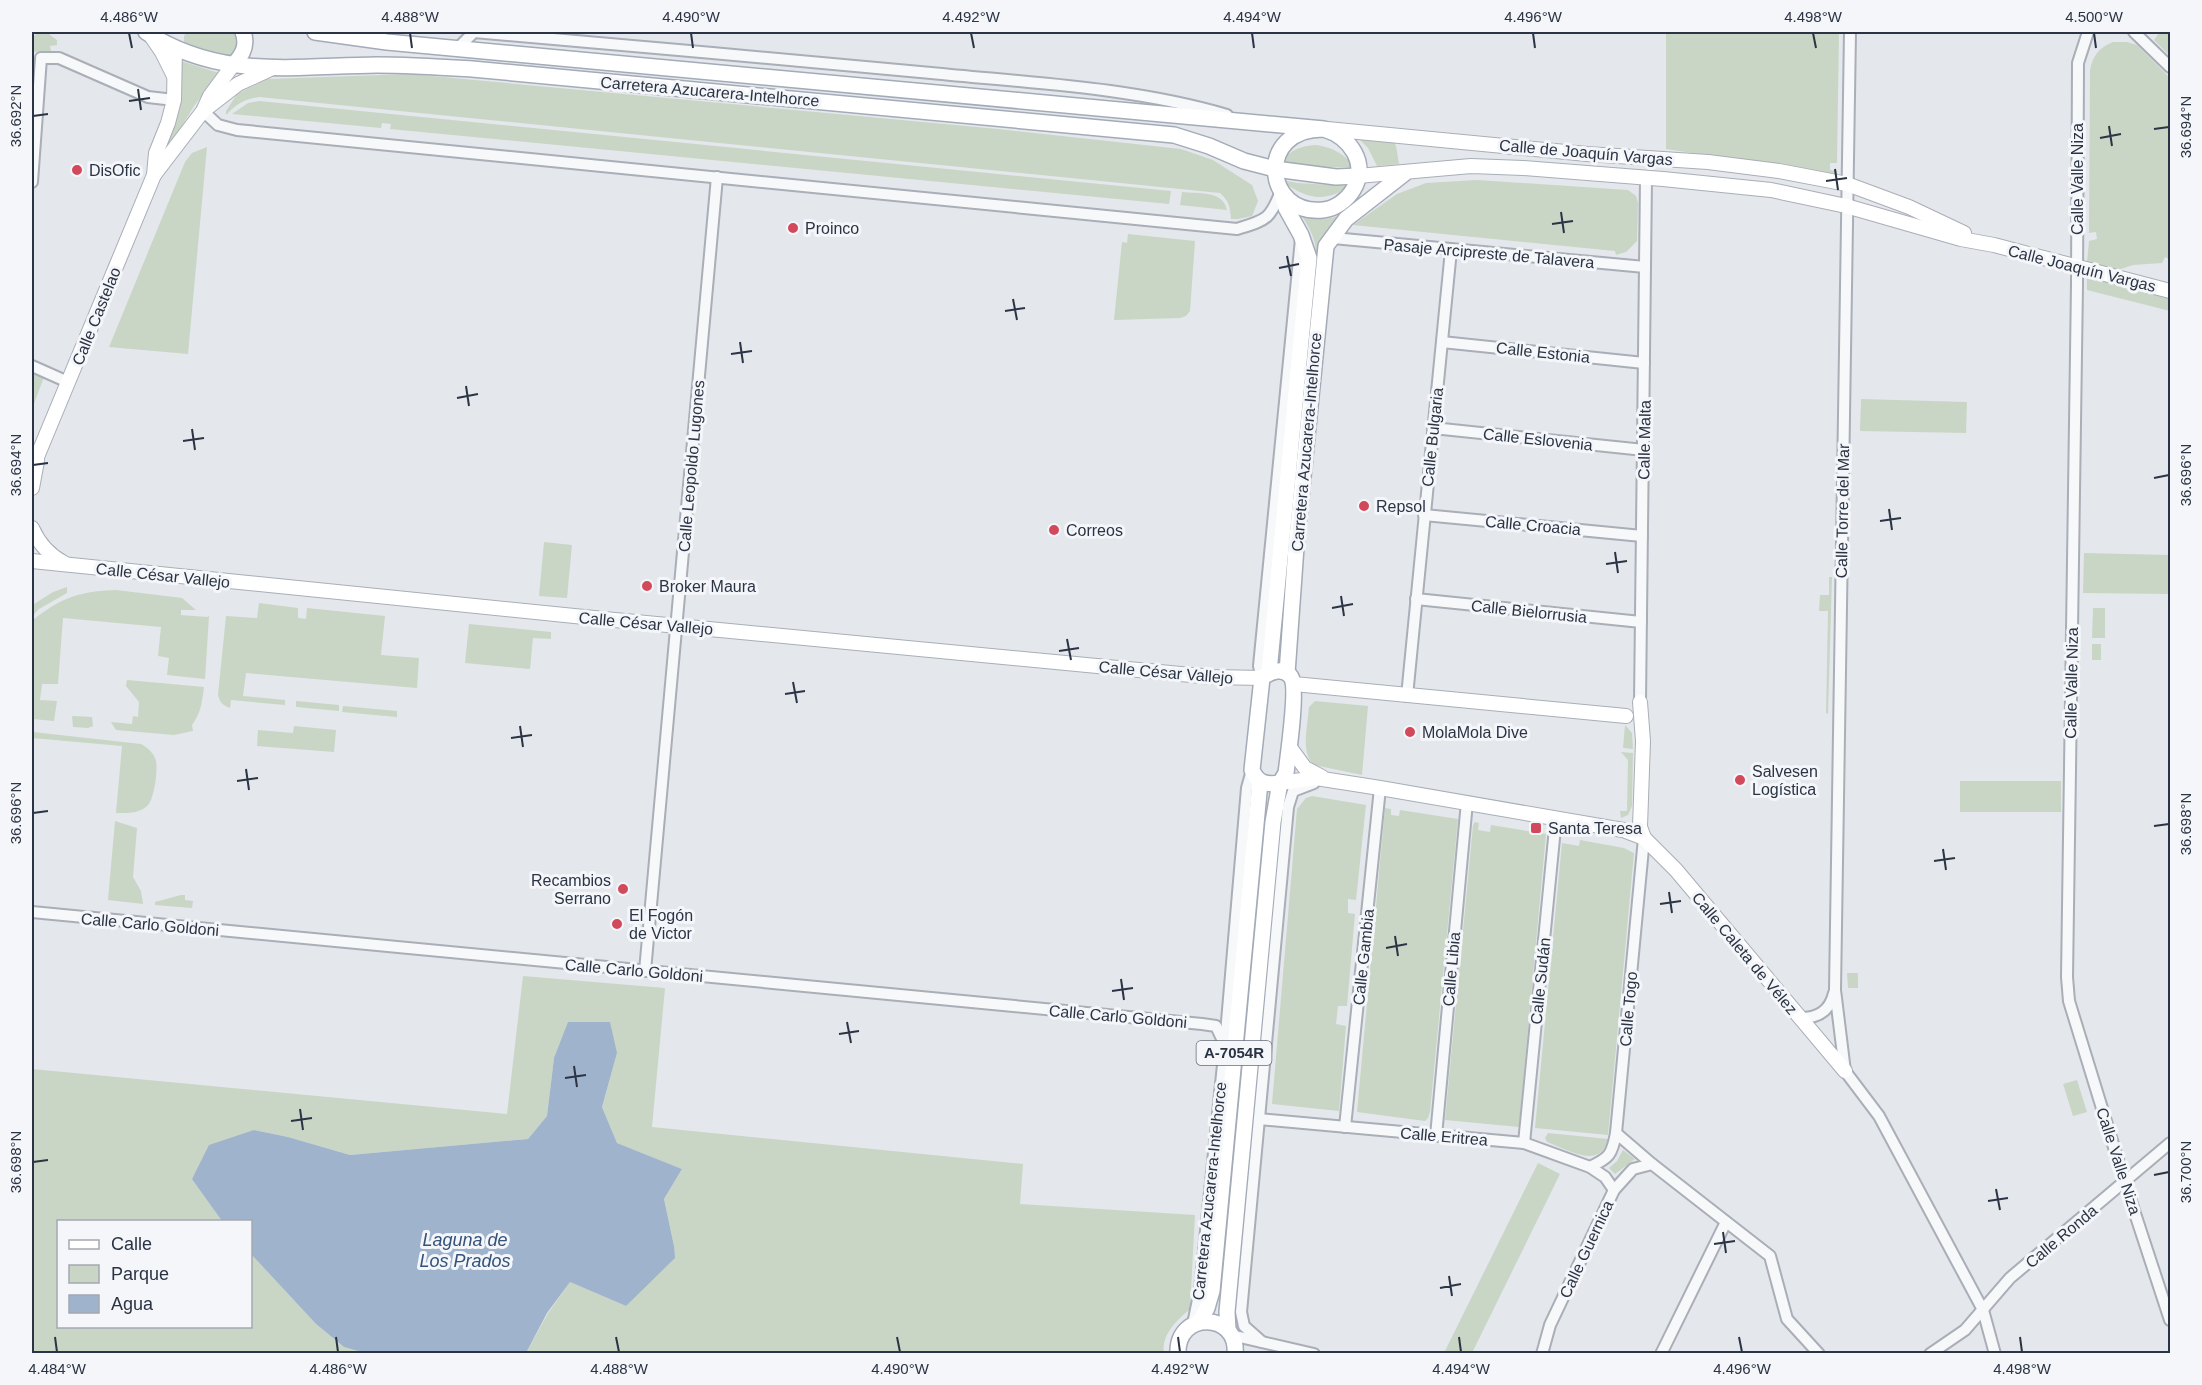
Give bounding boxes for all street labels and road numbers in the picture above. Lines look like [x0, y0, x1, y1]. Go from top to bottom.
street label: Carretera Azucarera-Intelhorce [600, 73, 820, 110]
street label: Calle Valle Niza [2069, 123, 2086, 235]
street label: Calle de Joaquín Vargas [1499, 136, 1673, 169]
street label: Pasaje Arcipreste de Talavera [1383, 236, 1595, 271]
street label: Calle Joaquín Vargas [2006, 242, 2158, 295]
street label: Calle Castelao [69, 265, 124, 368]
street label: Carretera Azucarera-Intelhorce [1288, 332, 1325, 552]
street label: Calle Estonia [1495, 339, 1591, 366]
street label: Calle Leopoldo Lugones [676, 379, 707, 553]
street label: Calle Bulgaria [1419, 387, 1446, 487]
street label: Calle Malta [1635, 400, 1654, 480]
street label: Calle Eslovenia [1482, 425, 1594, 454]
street label: Calle Torre del Mar [1833, 443, 1852, 579]
street label: Calle Croacia [1484, 513, 1582, 538]
street label: Calle César Vallejo [95, 560, 231, 591]
street label: Calle Bielorrusia [1470, 597, 1588, 626]
street label: Calle César Vallejo [578, 609, 714, 638]
street label: Calle Valle Niza [2062, 627, 2081, 739]
street label: Calle César Vallejo [1098, 658, 1234, 687]
street label: Calle Caleta de Vélez [1689, 889, 1801, 1018]
street label: Calle Gambia [1350, 908, 1377, 1006]
street label: Calle Carlo Goldoni [80, 910, 220, 939]
street label: Calle Libia [1440, 931, 1463, 1007]
street label: Calle Sudán [1527, 937, 1554, 1025]
street label: Calle Carlo Goldoni [564, 956, 704, 985]
street label: Calle Togo [1617, 971, 1640, 1047]
street label: Calle Carlo Goldoni [1048, 1002, 1188, 1031]
road number: A-7054R [1196, 1041, 1272, 1065]
street label: Carretera Azucarera-Intelhorce [1190, 1081, 1229, 1301]
street label: Calle Valle Niza [2093, 1105, 2144, 1217]
street label: Calle Eritrea [1399, 1124, 1489, 1149]
street label: Calle Guernica [1556, 1198, 1617, 1301]
street label: Calle Ronda [2022, 1202, 2101, 1271]

